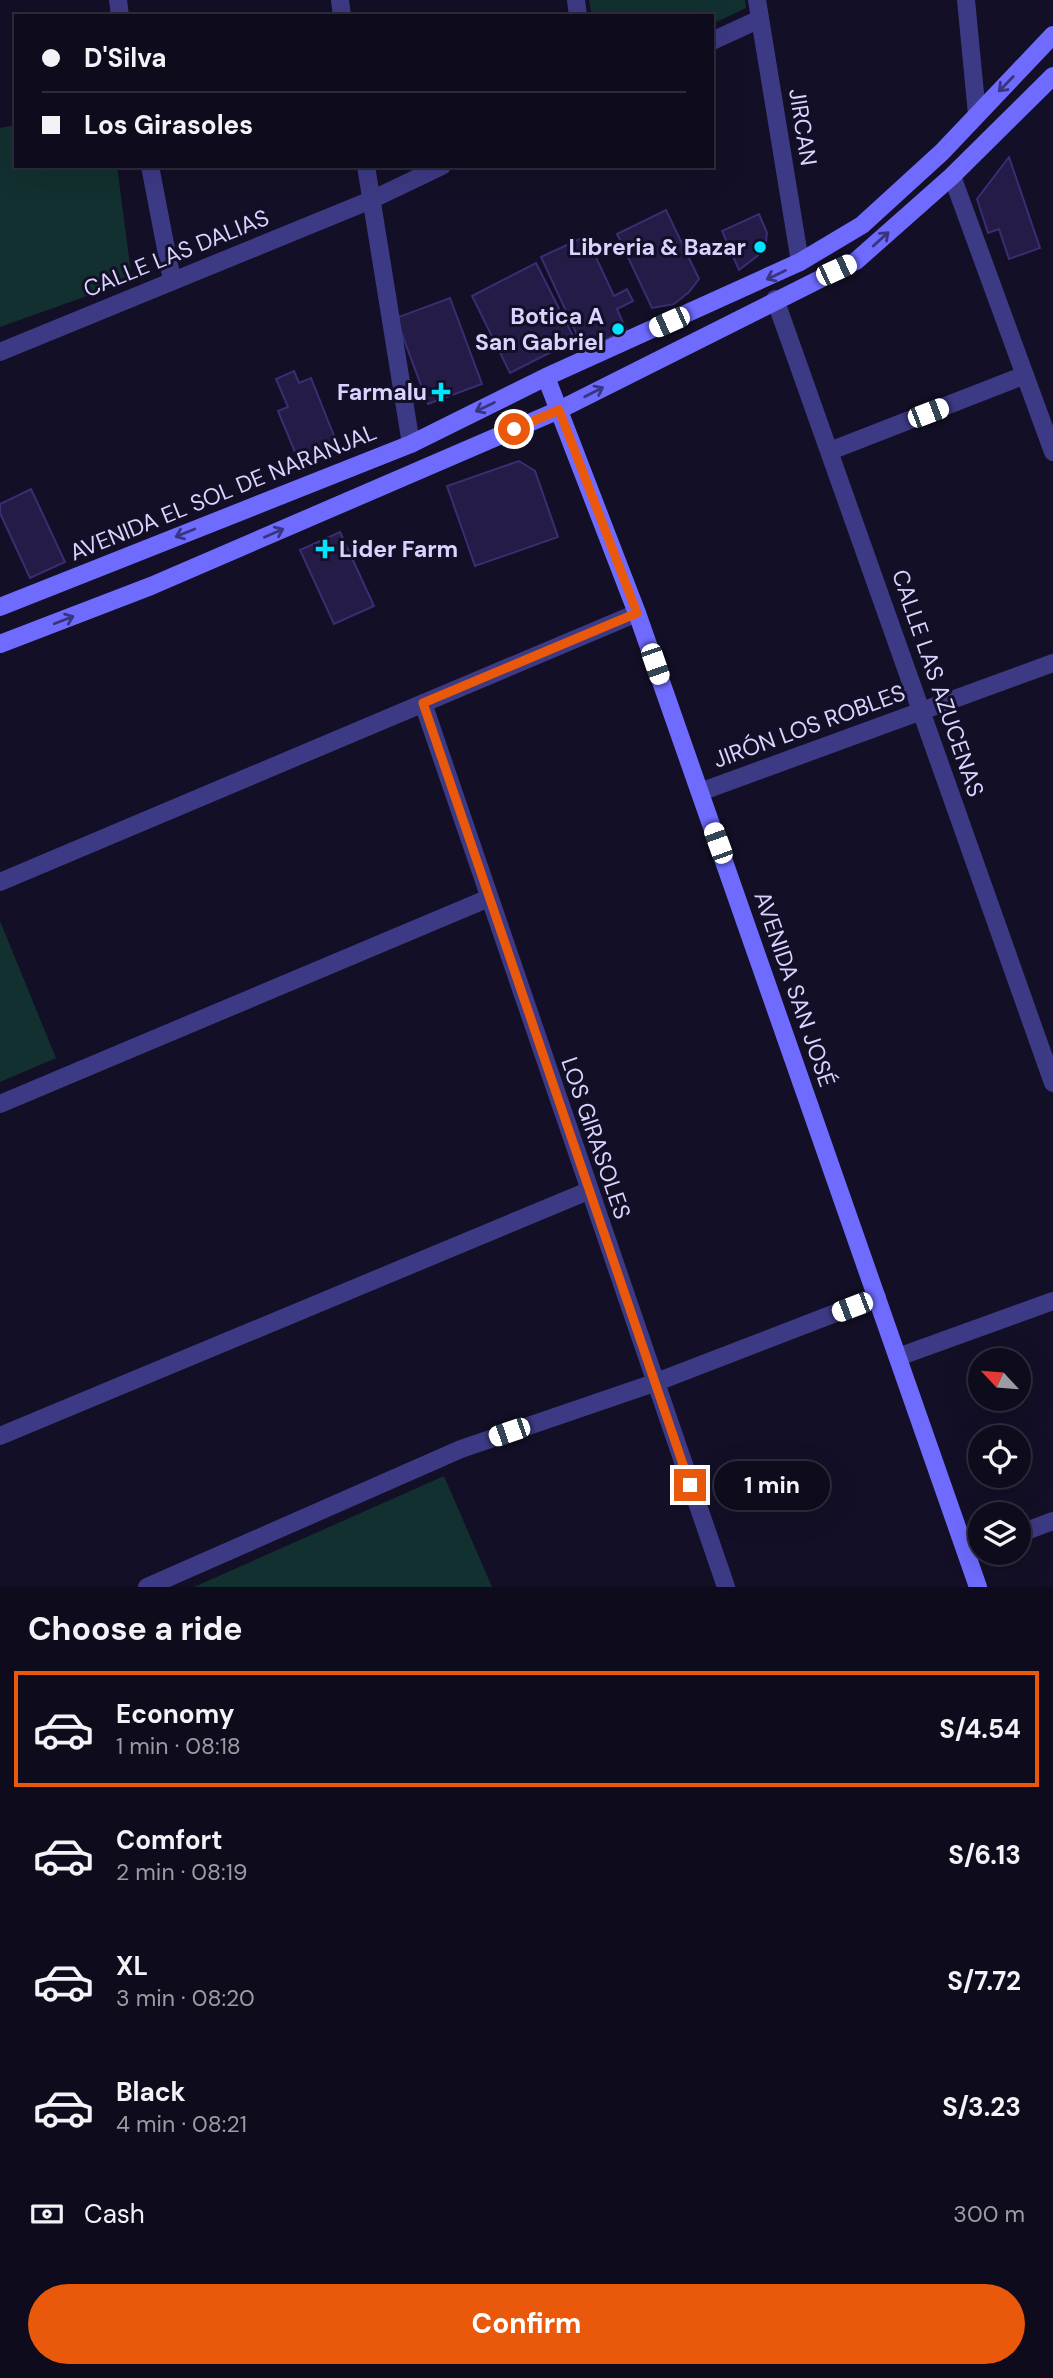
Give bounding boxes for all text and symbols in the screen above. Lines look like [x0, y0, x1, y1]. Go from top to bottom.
text: D'Silva [84, 41, 166, 75]
one-way arrow [997, 76, 1014, 93]
street label: JIRCAN [782, 86, 824, 168]
text: Los Girasoles [84, 108, 253, 142]
street label: CALLE LAS DALIAS [79, 202, 273, 304]
one-way arrow [871, 231, 889, 247]
place label: Libreria & Bazar [568, 232, 746, 262]
marker: Libreria & Bazar [752, 239, 768, 255]
car [813, 252, 860, 288]
one-way arrow [766, 268, 787, 282]
place label: Botica A San Gabriel [475, 301, 604, 357]
car [646, 304, 693, 340]
marker: Botica A San Gabriel [610, 321, 626, 337]
place label: Farmalu [337, 377, 427, 407]
marker: Farmalu [433, 384, 449, 400]
one-way arrow [583, 384, 604, 398]
car [905, 396, 952, 430]
one-way arrow [475, 401, 496, 415]
route start [498, 413, 530, 445]
street label: AVENIDA EL SOL DE NARANJAL [65, 417, 381, 567]
one-way arrow [263, 526, 284, 539]
one-way arrow [175, 528, 197, 541]
place label: Lider Farm [339, 534, 458, 564]
marker: Lider Farm [317, 541, 333, 557]
street label: CALLE LAS AZUCENAS [885, 565, 991, 801]
one-way arrow [52, 612, 74, 625]
car [639, 641, 672, 687]
street label: JIRÓN LOS ROBLES [709, 677, 909, 775]
car [701, 820, 736, 866]
street label: AVENIDA SAN JOSÉ [747, 887, 843, 1091]
street label: LOS GIRASOLES [554, 1053, 638, 1223]
car [829, 1290, 876, 1324]
north arrow [968, 1348, 1031, 1410]
map controls [968, 1348, 1031, 1565]
car [486, 1415, 533, 1449]
button: locate [968, 1425, 1031, 1488]
callout: 1 min [714, 1460, 830, 1510]
route end [674, 1469, 706, 1501]
text: 1 min [744, 1470, 800, 1500]
button: layers [968, 1502, 1031, 1565]
text: Choose a ride [28, 1608, 243, 1650]
text: Economy [116, 1697, 234, 1731]
icon: car [32, 1698, 95, 1761]
text: S/4.54 [939, 1712, 1021, 1746]
text: 1 min · 08:18 [116, 1731, 241, 1761]
text: Comfort [116, 1823, 222, 1857]
icon: car [32, 1824, 95, 1887]
text: S/6.13 [948, 1838, 1021, 1872]
text: 2 min · 08:19 [116, 1857, 247, 1887]
text: XL [116, 1949, 148, 1983]
icon: car [32, 1950, 95, 2013]
text: S/7.72 [947, 1964, 1021, 1998]
text: 3 min · 08:20 [116, 1983, 255, 2013]
text: Black [116, 2075, 186, 2109]
icon: car [32, 2076, 95, 2139]
text: S/3.23 [942, 2090, 1021, 2124]
text: 4 min · 08:21 [116, 2109, 247, 2139]
icon: cash [28, 2195, 66, 2233]
text: Cash [84, 2197, 145, 2231]
text: 300 m [953, 2199, 1025, 2229]
button: Confirm [28, 2284, 1025, 2364]

